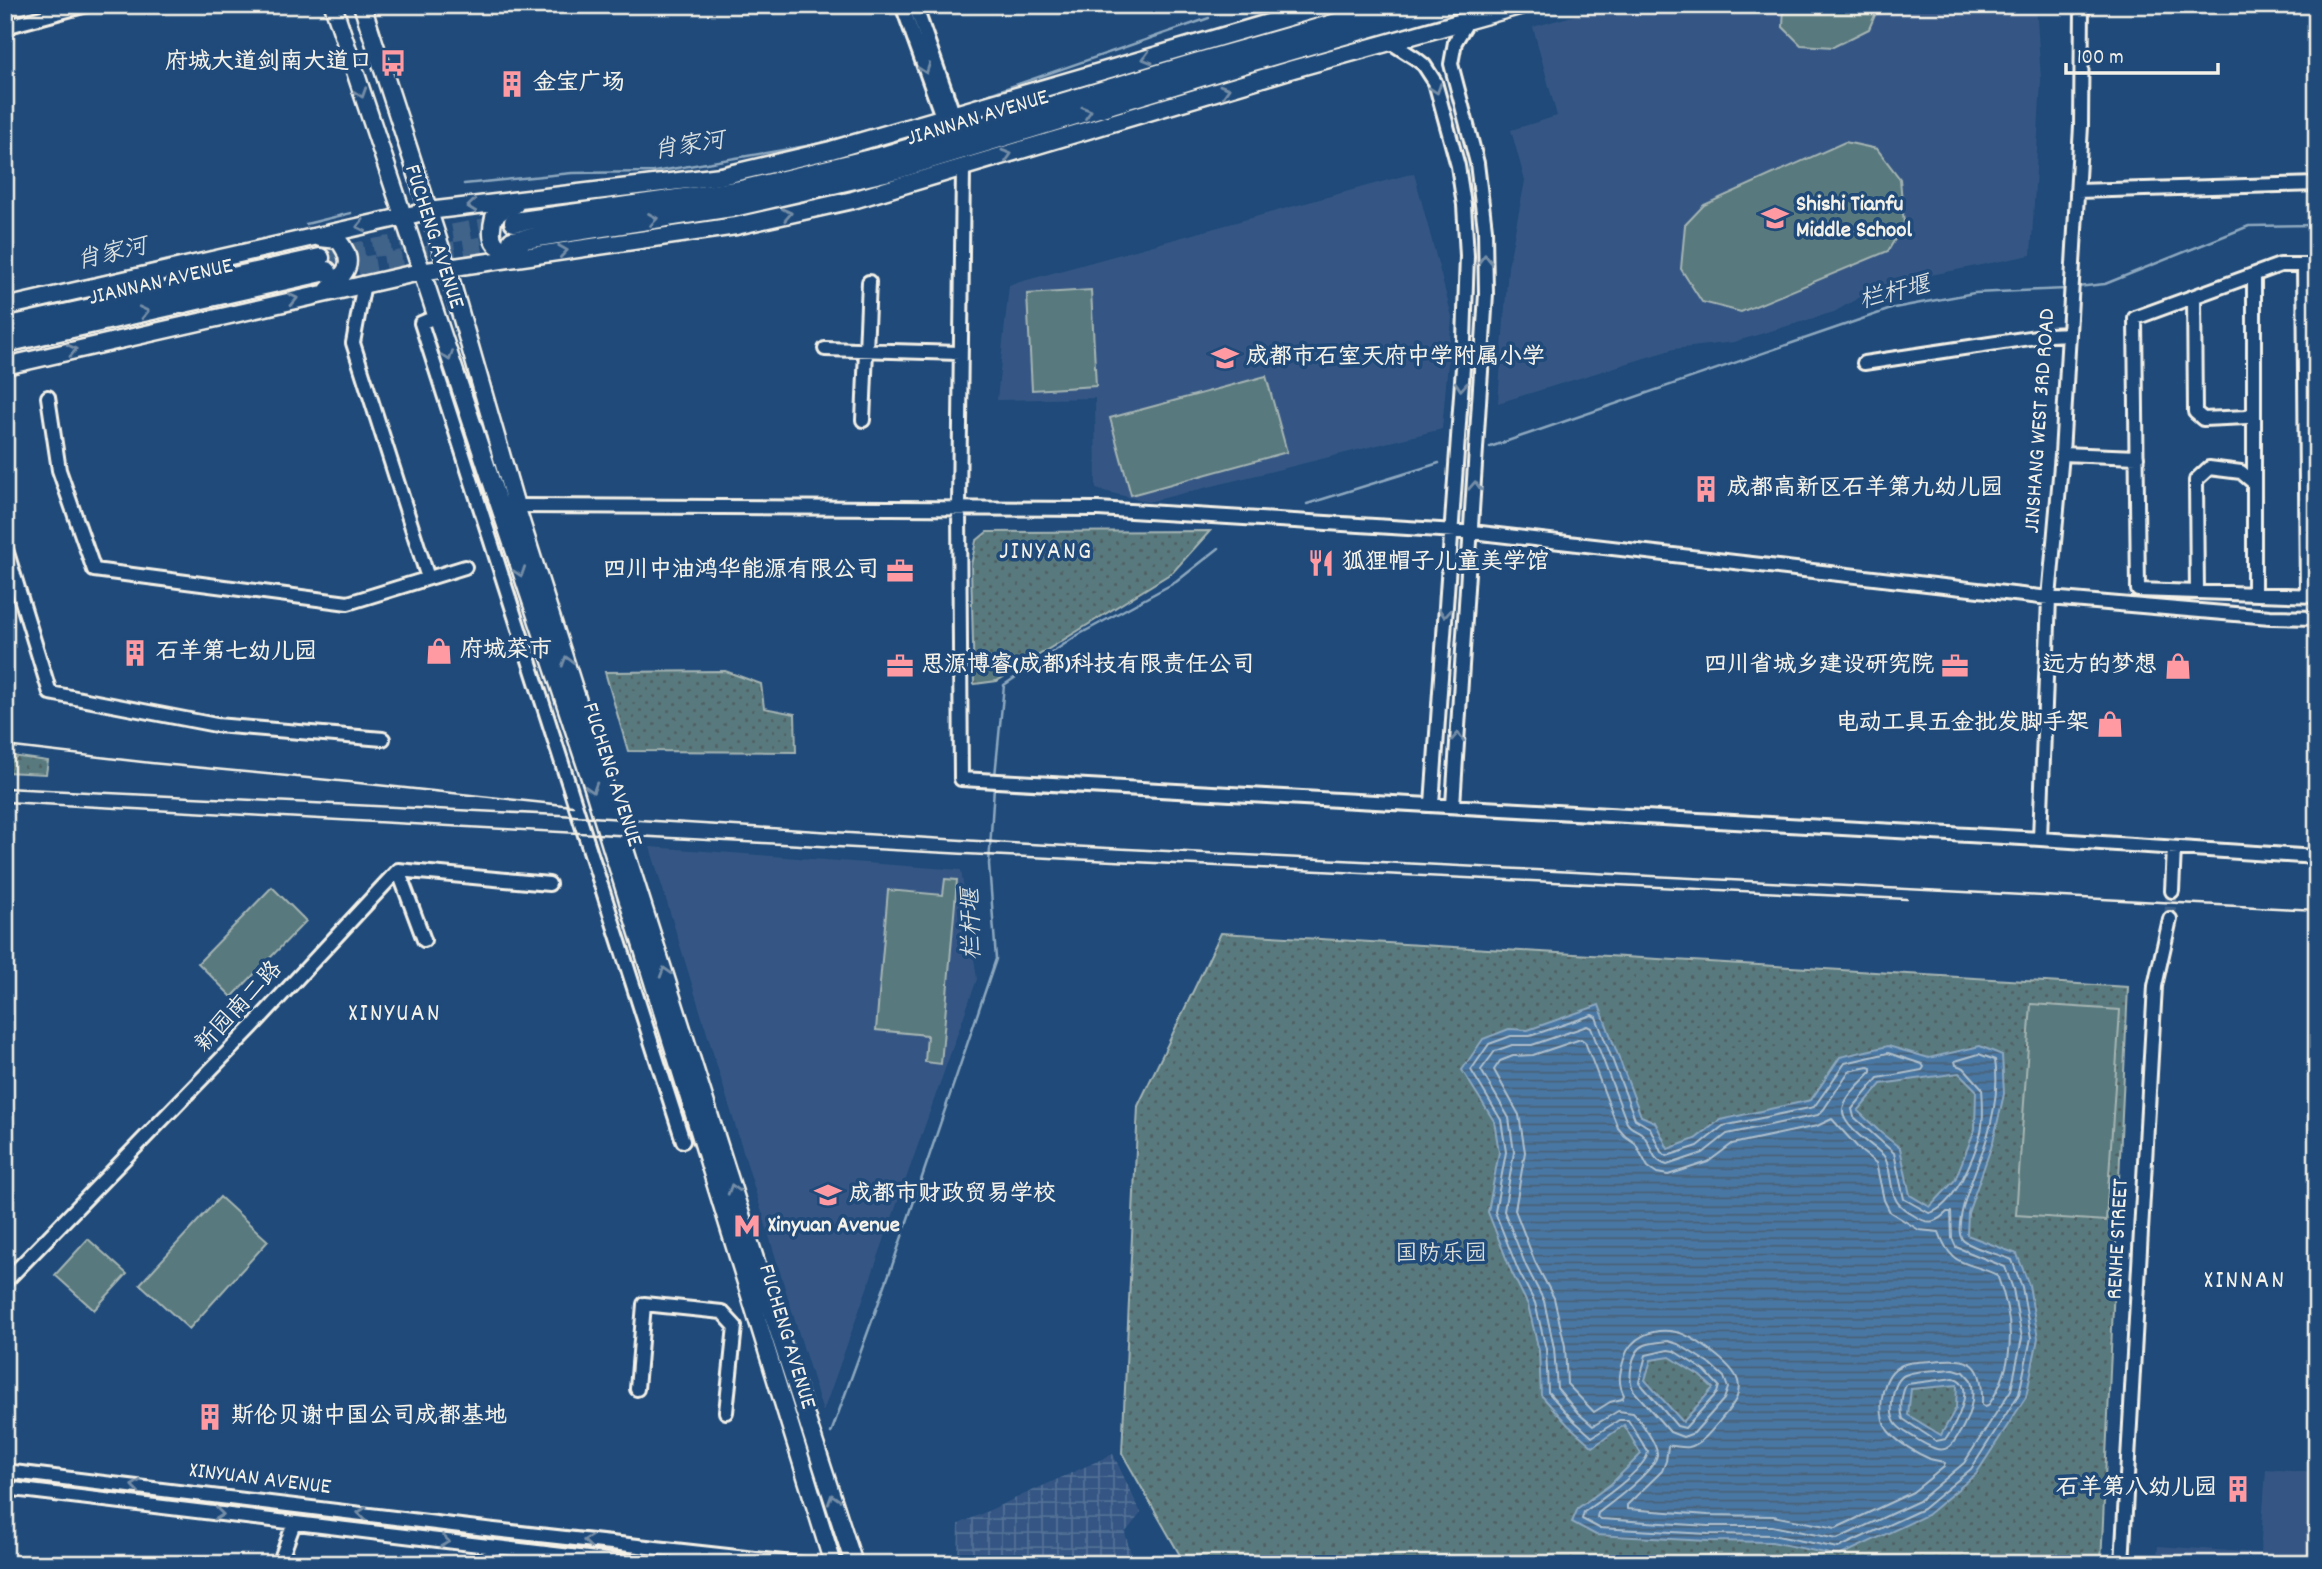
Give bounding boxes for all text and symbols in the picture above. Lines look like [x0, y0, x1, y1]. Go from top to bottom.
scale bar [2066, 32, 2219, 76]
text: 100 m [2077, 44, 2124, 74]
place label: 府城大道剑南大道口 [165, 47, 372, 80]
bus stop icon: 府城大道剑南大道口 [378, 48, 408, 78]
one-way arrow [1141, 49, 1153, 64]
one-way arrow [917, 63, 931, 75]
place label: 金宝广场 [533, 68, 625, 101]
building icon: 金宝广场 [497, 69, 527, 99]
street label: JIANNAN AVENUE [903, 82, 1054, 156]
one-way arrow [1218, 83, 1230, 98]
one-way arrow [1428, 83, 1442, 95]
one-way arrow [353, 87, 368, 99]
one-way arrow [1080, 105, 1092, 120]
water label: 肖家河 [651, 124, 731, 169]
one-way arrow [1001, 149, 1013, 164]
street label: FUCHENG AVENUE [394, 161, 472, 314]
place label: Shishi Tianfu Middle School [1796, 189, 1913, 248]
one-way arrow [466, 199, 478, 214]
school or university icon: Shishi Tianfu Middle School [1760, 203, 1790, 233]
one-way arrow [781, 208, 793, 223]
one-way arrow [647, 212, 658, 227]
one-way arrow [355, 218, 367, 232]
water label: 肖家河 [73, 229, 155, 280]
one-way arrow [557, 244, 569, 259]
street label: JIANNAN AVENUE [86, 250, 237, 316]
one-way arrow [1477, 253, 1493, 263]
water label: 栏杆堰 [1856, 268, 1937, 319]
one-way arrow [287, 293, 299, 308]
one-way arrow [138, 306, 150, 320]
street label: JINSHANG WEST 3RD ROAD [2017, 307, 2065, 534]
place label: 成都市石室天府中学附属小学 [1246, 342, 1545, 375]
school or university icon: 成都市石室天府中学附属小学 [1210, 343, 1240, 373]
one-way arrow [66, 344, 78, 359]
one-way arrow [440, 349, 454, 362]
one-way arrow [1454, 381, 1469, 392]
place label: 成都高新区石羊第九幼儿园 [1727, 473, 2003, 506]
building icon: 成都高新区石羊第九幼儿园 [1691, 474, 1721, 504]
one-way arrow [1467, 480, 1482, 491]
district label: JINYANG [999, 534, 1093, 571]
place label: 狐狸帽子儿童美学馆 [1342, 547, 1549, 580]
restaurant icon: 狐狸帽子儿童美学馆 [1306, 548, 1336, 578]
place label: 四川中油鸿华能源有限公司 [603, 555, 879, 588]
office icon: 四川中油鸿华能源有限公司 [885, 556, 915, 586]
one-way arrow [512, 565, 527, 577]
one-way arrow [1438, 608, 1453, 619]
place label: 府城菜市 [460, 635, 552, 668]
shop icon: 府城菜市 [424, 636, 454, 666]
place label: 石羊第七幼儿园 [156, 637, 317, 670]
building icon: 石羊第七幼儿园 [120, 638, 150, 668]
place label: 思源博睿(成都)科技有限责任公司 [921, 650, 1255, 683]
place label: 四川省城乡建设研究院 [1704, 650, 1934, 683]
place label: 远方的梦想 [2042, 650, 2157, 683]
office icon: 思源博睿(成都)科技有限责任公司 [885, 651, 915, 681]
office icon: 四川省城乡建设研究院 [1940, 651, 1970, 681]
shop icon: 远方的梦想 [2163, 651, 2193, 681]
one-way arrow [561, 656, 575, 668]
street label: FUCHENG AVENUE [572, 699, 650, 852]
place label: 电动工具五金批发脚手架 [1836, 708, 2089, 741]
shop icon: 电动工具五金批发脚手架 [2095, 709, 2125, 739]
one-way arrow [1450, 732, 1465, 743]
one-way arrow [584, 781, 599, 793]
water label: 栏杆堰 [955, 885, 991, 960]
street label: 新园南二路 [189, 955, 291, 1061]
one-way arrow [658, 966, 673, 978]
district label: XINYUAN [348, 996, 442, 1033]
street label: RENHE STREET [2099, 1178, 2139, 1300]
place label: 成都市财政贸易学校 [849, 1179, 1056, 1212]
school or university icon: 成都市财政贸易学校 [813, 1180, 843, 1210]
one-way arrow [726, 1183, 741, 1195]
place label: Xinyuan Avenue [768, 1210, 900, 1243]
metro station icon: Xinyuan Avenue [732, 1211, 762, 1241]
park label: 国防乐园 [1395, 1239, 1487, 1272]
street label: FUCHENG AVENUE [748, 1260, 824, 1414]
district label: XINNAN [2204, 1263, 2286, 1300]
place label: 斯伦贝谢中国公司成都基地 [231, 1401, 507, 1434]
building icon: 斯伦贝谢中国公司成都基地 [195, 1402, 225, 1432]
street label: XINYUAN AVENUE [187, 1455, 333, 1505]
place label: 石羊第八幼儿园 [2056, 1473, 2217, 1506]
building icon: 石羊第八幼儿园 [2223, 1474, 2253, 1504]
one-way arrow [130, 1479, 142, 1494]
one-way arrow [826, 1493, 841, 1505]
one-way arrow [356, 1505, 368, 1520]
one-way arrow [213, 1506, 225, 1521]
one-way arrow [439, 1533, 451, 1548]
one-way arrow [582, 1533, 594, 1548]

